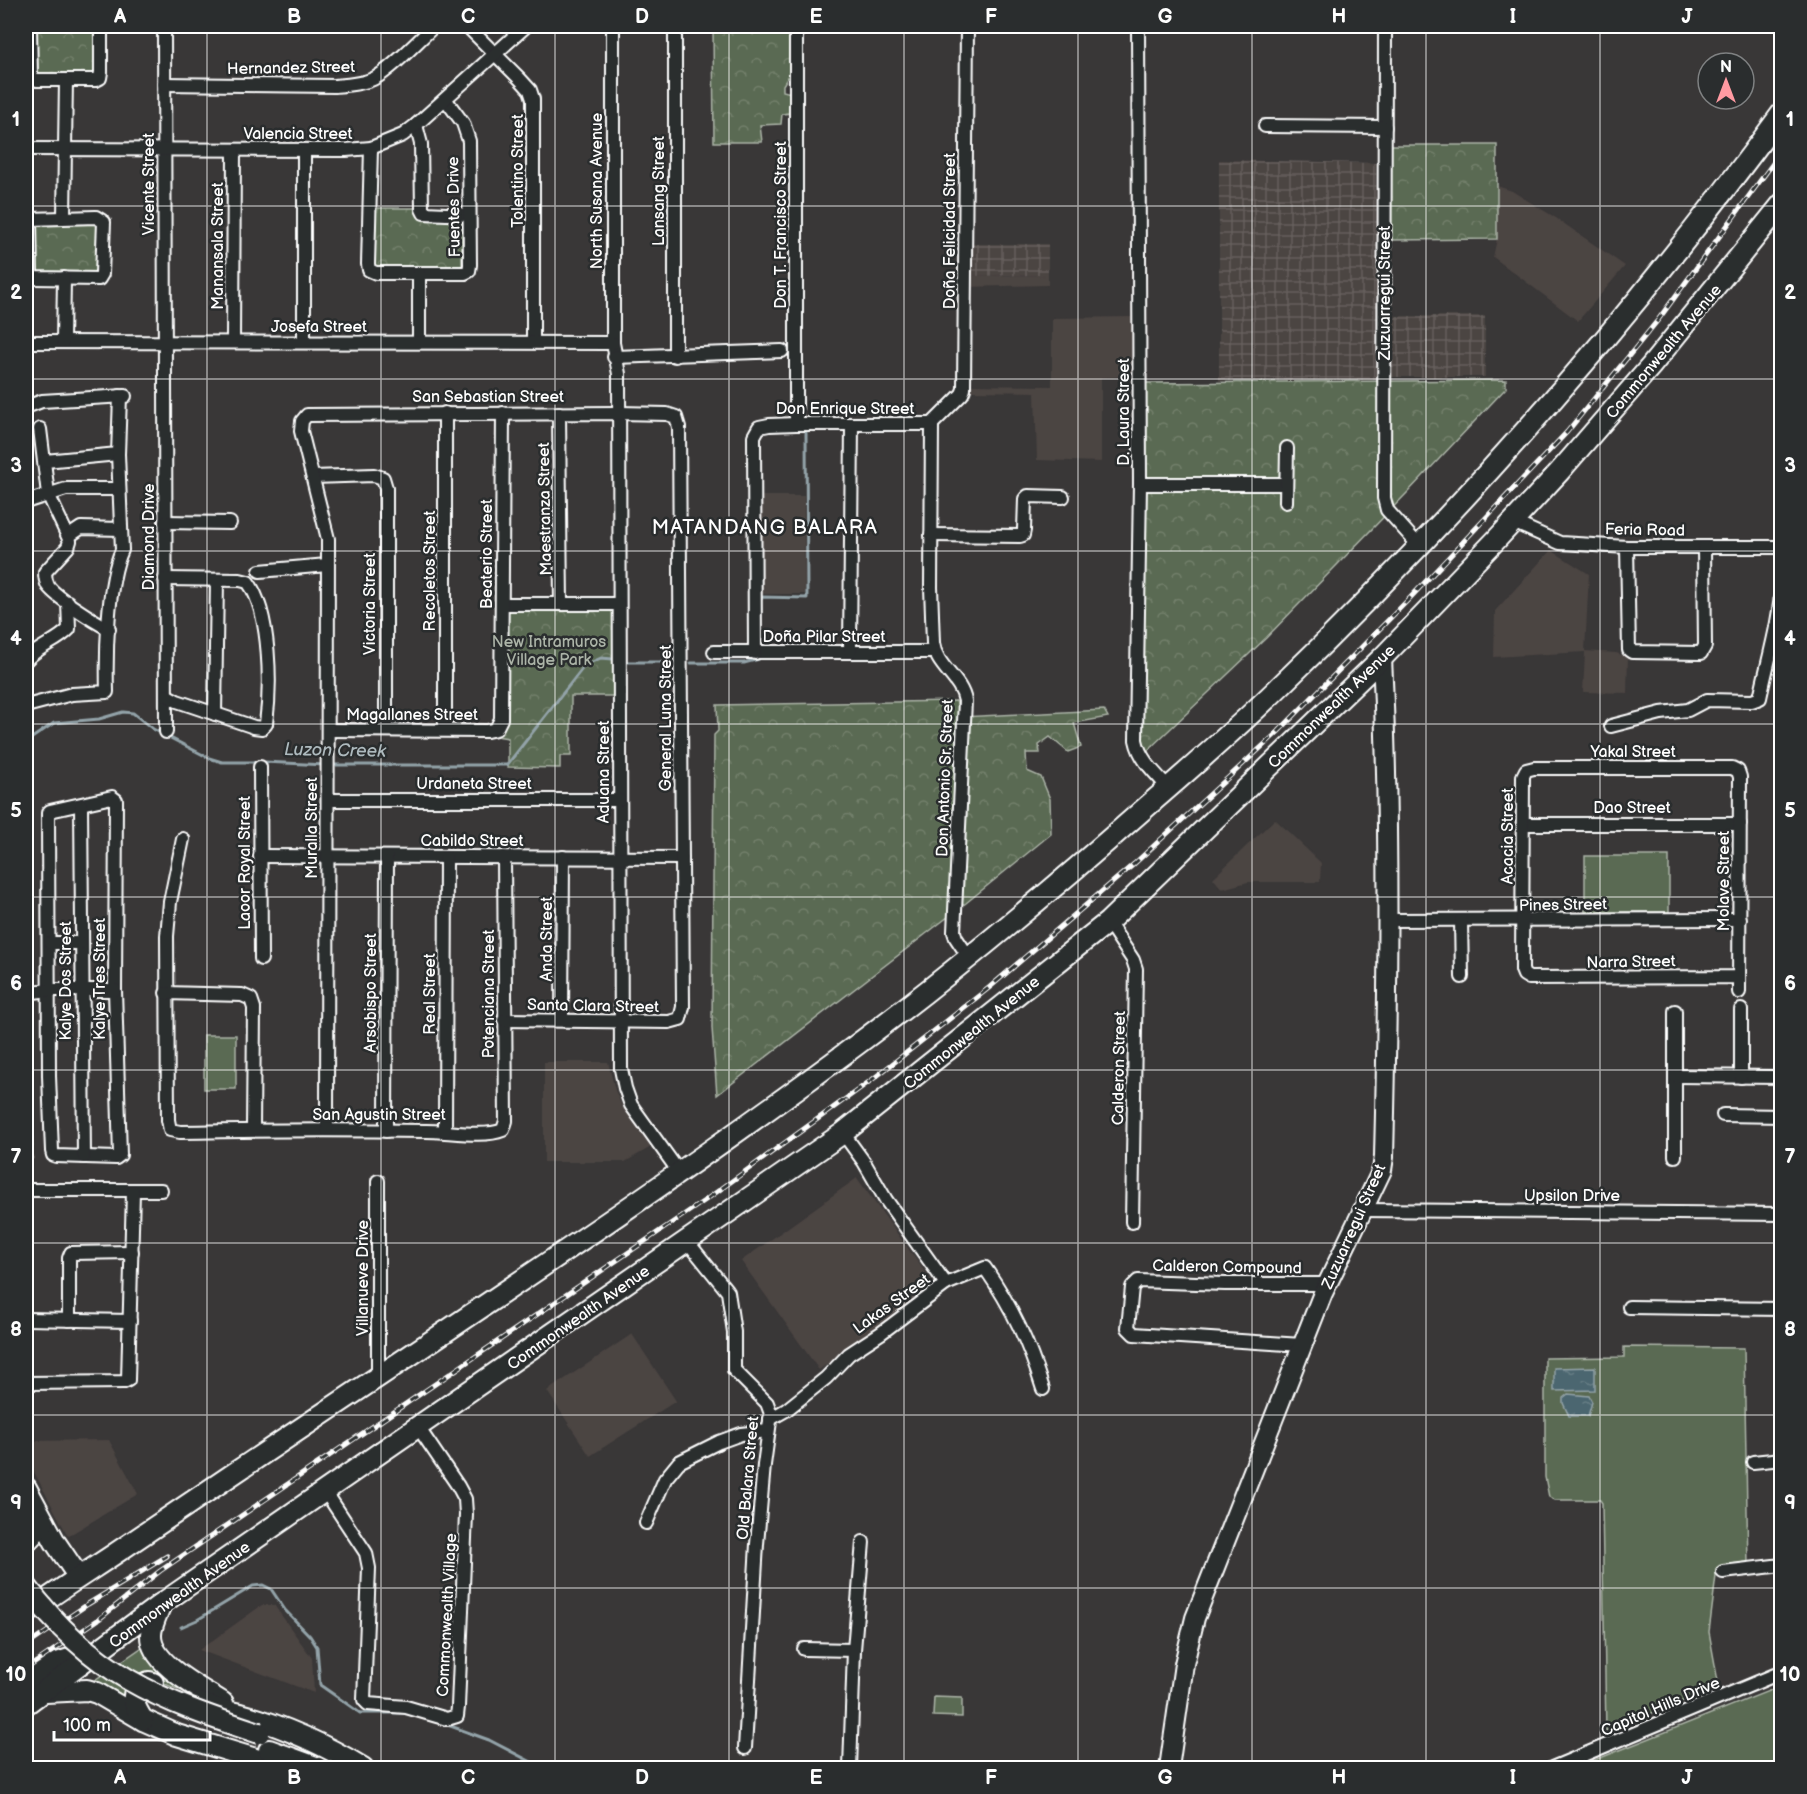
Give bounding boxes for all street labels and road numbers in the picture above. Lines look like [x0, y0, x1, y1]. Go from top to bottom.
street label: Hernandez Street [227, 58, 355, 79]
street label: North Susana Avenue [588, 112, 607, 269]
street label: Tolentino Street [509, 114, 528, 228]
street label: Valencia Street [244, 125, 353, 144]
street label: Vicente Street [140, 133, 159, 235]
street label: Lansang Street [650, 136, 669, 246]
street label: Don T. Francisco Street [772, 141, 791, 309]
street label: Doña Felicidad Street [941, 153, 960, 309]
street label: Fuentes Drive [444, 156, 465, 257]
street label: Manansala Street [209, 182, 228, 310]
street label: Zuzuarregui Street [1376, 226, 1395, 361]
street label: Commonwealth Avenue [1602, 281, 1726, 423]
street label: Josefa Street [271, 318, 367, 337]
street label: D. Laura Street [1115, 358, 1134, 466]
street label: San Sebastian Street [412, 388, 564, 407]
street label: Don Enrique Street [776, 400, 914, 419]
street label: Maestranza Street [535, 442, 556, 576]
street label: Diamond Drive [140, 483, 159, 590]
street label: Beaterio Street [478, 499, 497, 609]
street label: Recoletos Street [421, 511, 440, 631]
street label: Feria Road [1605, 520, 1685, 541]
street label: Victoria Street [361, 553, 380, 655]
street label: Doña Pilar Street [763, 628, 886, 647]
street label: Commonwealth Avenue [1265, 641, 1400, 773]
street label: General Luna Street [657, 645, 676, 791]
street label: Don Antonio Sr. Street [933, 699, 958, 857]
street label: Magallanes Street [346, 706, 478, 725]
street label: Aduana Street [595, 721, 614, 823]
street label: Yakal Street [1589, 743, 1676, 762]
street label: Urdaneta Street [416, 775, 532, 794]
street label: Muralla Street [303, 777, 322, 879]
street label: Acacia Street [1499, 788, 1518, 884]
street label: Laoor Royal Street [236, 796, 255, 930]
street label: Dao Street [1593, 799, 1671, 818]
street label: Molave Street [1715, 831, 1734, 931]
street label: Cabildo Street [421, 832, 523, 851]
street label: Pines Street [1519, 895, 1607, 916]
street label: Anda Street [538, 896, 557, 981]
street label: Kalye Tres Street [91, 918, 110, 1040]
street label: Kalye Dos Street [57, 921, 76, 1041]
street label: Potenciana Street [480, 930, 499, 1058]
street label: Arsobispo Street [362, 933, 381, 1053]
street label: Narra Street [1586, 952, 1676, 973]
street label: Real Street [421, 953, 440, 1035]
street label: Commonwealth Avenue [900, 972, 1044, 1094]
street label: Santa Clara Street [527, 996, 659, 1017]
street label: Calderon Street [1109, 1011, 1130, 1125]
street label: San Agustin Street [312, 1106, 446, 1125]
street label: Zuzuarregui Street [1318, 1161, 1390, 1293]
street label: Upsilon Drive [1524, 1187, 1621, 1206]
street label: Villanueve Drive [354, 1220, 373, 1336]
street label: Calderon Compound [1152, 1257, 1302, 1278]
street label: Commonwealth Avenue [504, 1262, 654, 1375]
street label: Lakas Street [850, 1270, 934, 1338]
street label: Old Balara Street [734, 1415, 763, 1541]
street label: Commonwealth Village [434, 1532, 461, 1697]
street label: Commonwealth Avenue [106, 1537, 254, 1653]
street label: Capitol Hills Drive [1598, 1674, 1723, 1741]

